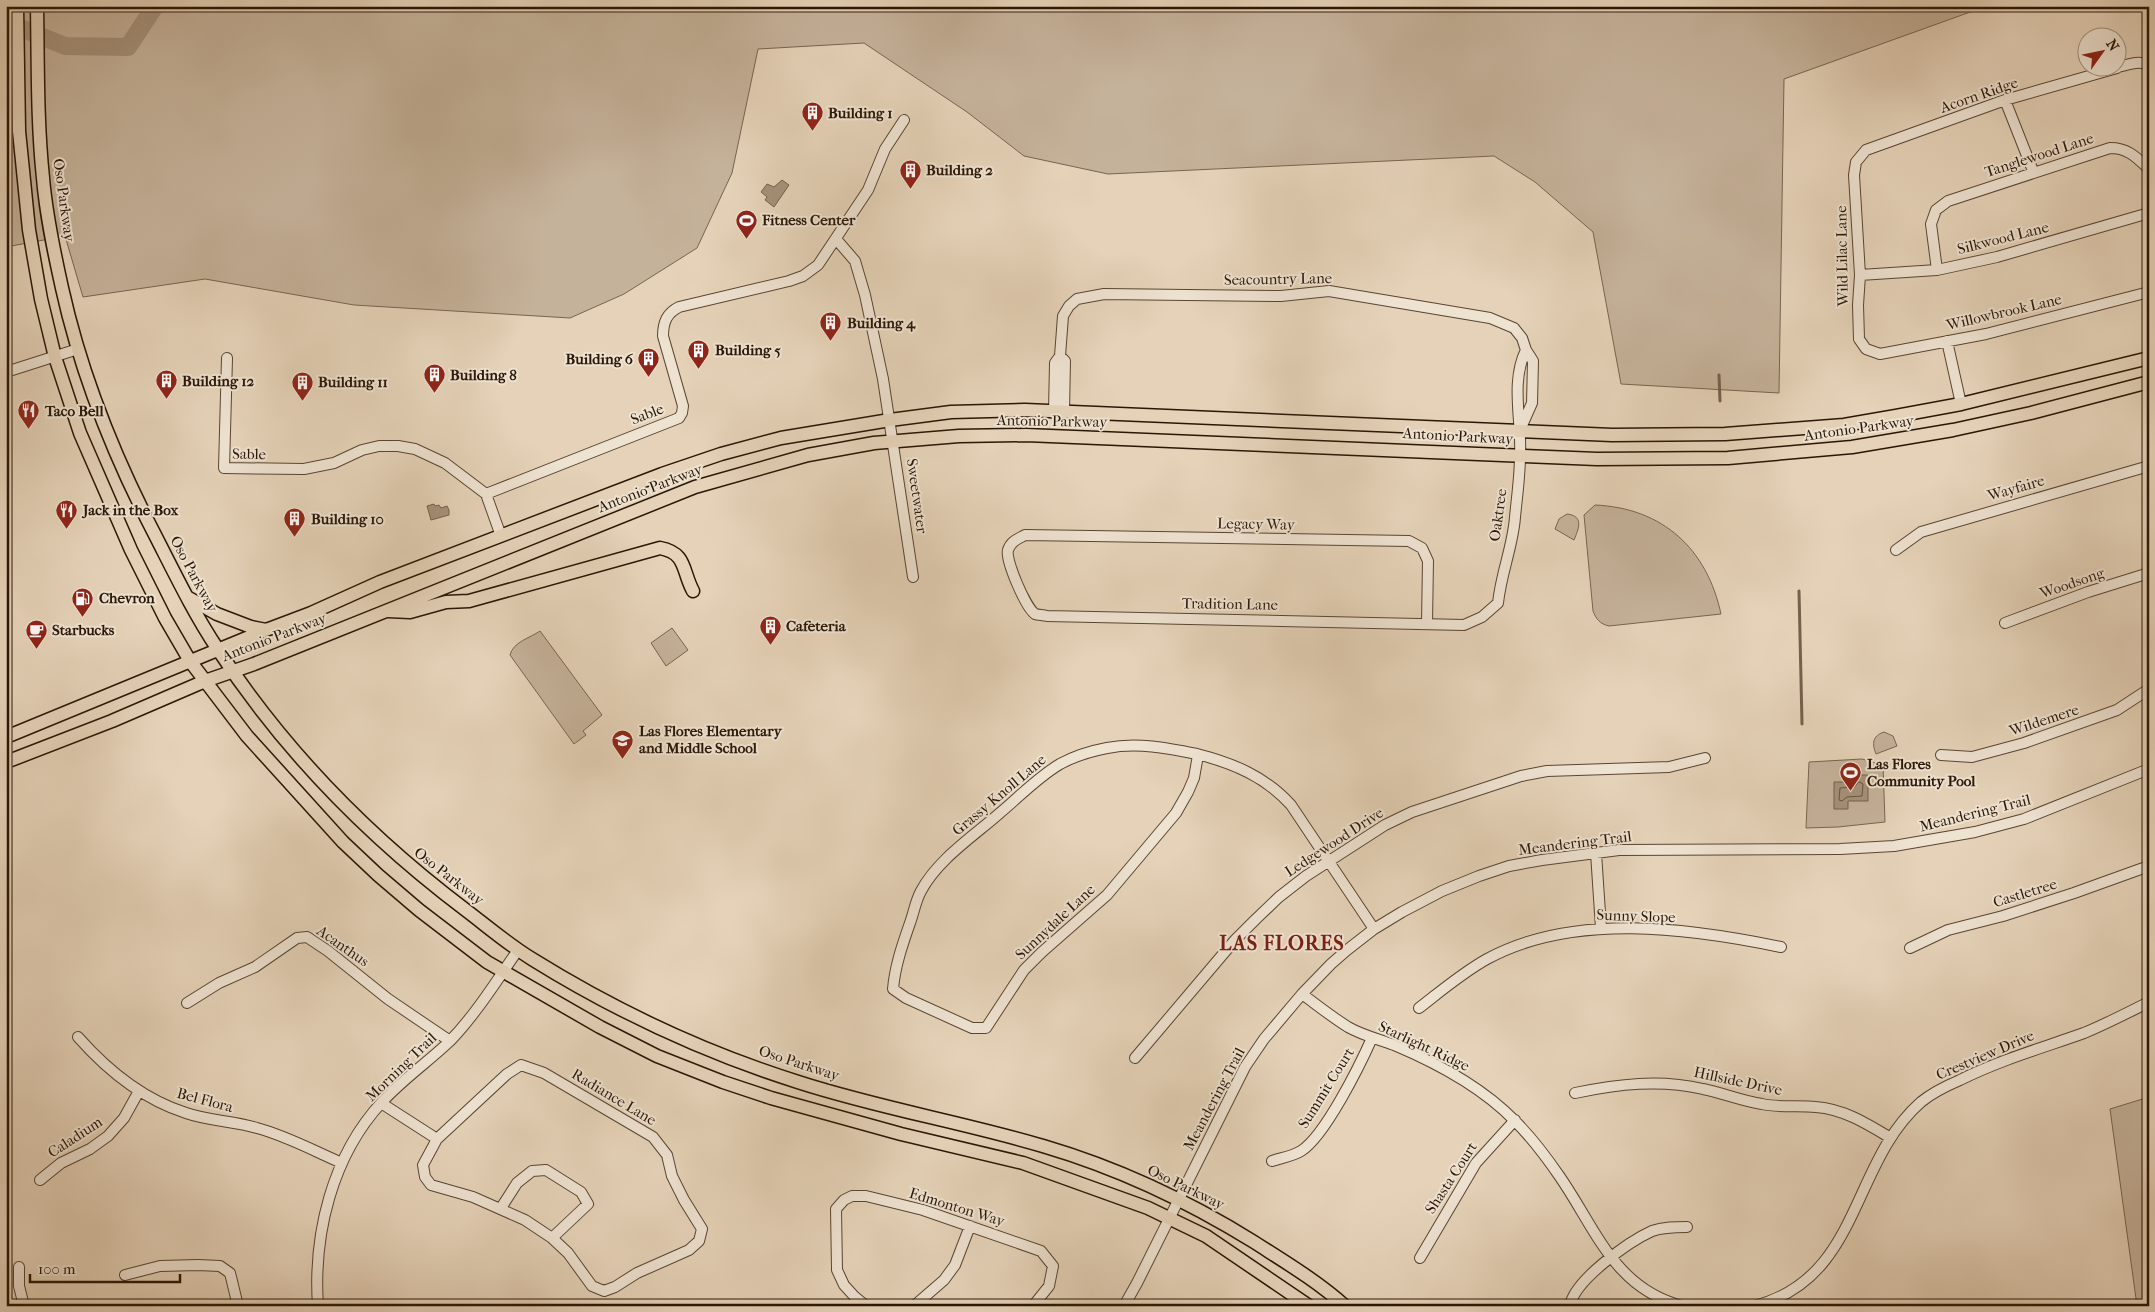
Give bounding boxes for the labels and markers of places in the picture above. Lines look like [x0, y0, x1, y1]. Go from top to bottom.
building icon: Building 1 [800, 101, 824, 132]
place label: Building 1 [828, 104, 893, 122]
building icon: Building 2 [898, 158, 922, 189]
place label: Building 2 [926, 161, 993, 179]
sports icon: Fitness Center [734, 208, 758, 239]
place label: Fitness Center [761, 211, 856, 229]
building icon: Building 4 [819, 311, 843, 342]
place label: Building 4 [847, 314, 916, 332]
building icon: Building 5 [687, 338, 711, 369]
place label: Building 5 [715, 341, 781, 359]
building icon: Building 6 [637, 347, 661, 378]
place label: Building 6 [566, 350, 634, 368]
building icon: Building 8 [422, 363, 446, 394]
place label: Building 8 [450, 366, 517, 384]
building icon: Building 12 [154, 369, 178, 400]
building icon: Building 11 [290, 370, 314, 401]
place label: Building 12 [182, 372, 255, 390]
place label: Building 11 [318, 373, 388, 391]
restaurant icon: Taco Bell [17, 399, 41, 430]
place label: Taco Bell [44, 402, 104, 420]
restaurant icon: Jack in the Box [55, 498, 79, 529]
place label: Jack in the Box [81, 501, 179, 519]
building icon: Building 10 [283, 507, 307, 538]
place label: Building 10 [311, 510, 384, 528]
fuel station icon: Chevron [71, 586, 95, 617]
place label: Chevron [99, 589, 155, 607]
building icon: Cafeteria [758, 614, 782, 645]
place label: Cafeteria [786, 617, 847, 635]
cafe icon: Starbucks [24, 618, 48, 649]
place label: Starbucks [52, 621, 115, 639]
place label: Las Flores Elementary and Middle School [639, 722, 783, 757]
school or university icon: Las Flores Elementary and Middle School [611, 728, 635, 759]
place label: Las Flores Community Pool [1867, 755, 1976, 790]
sports icon: Las Flores Community Pool [1839, 761, 1863, 792]

